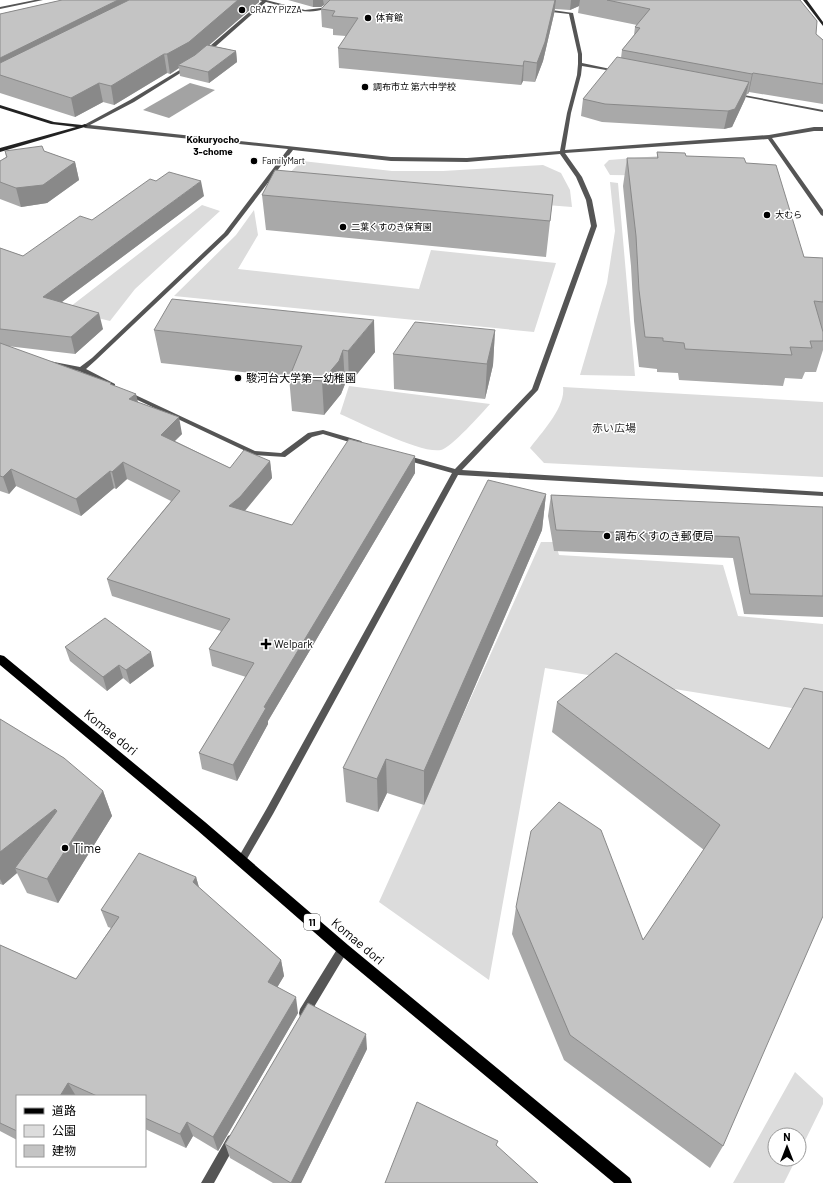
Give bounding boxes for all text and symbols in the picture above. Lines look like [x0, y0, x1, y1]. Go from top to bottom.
place label: CRAZY PIZZA [250, 4, 302, 15]
marker: CRAZY PIZZA [237, 5, 247, 15]
place label: 体育館 [376, 12, 403, 23]
marker: 体育館 [363, 13, 373, 23]
place label: 調布市立 第六中学校 [373, 81, 456, 92]
marker: 調布市立 第六中学校 [360, 82, 370, 92]
district label: Kokuryocho 3-chome [187, 133, 240, 157]
place label: FamilyMart [262, 155, 305, 166]
marker: FamilyMart [249, 156, 259, 166]
place label: 大むら [775, 209, 802, 220]
marker: 大むら [762, 210, 772, 220]
place label: 二葉くすのき保育園 [351, 221, 432, 232]
marker: 二葉くすのき保育園 [338, 222, 348, 232]
place label: 駿河台大学第一幼稚園 [246, 371, 356, 384]
marker: 駿河台大学第一幼稚園 [233, 373, 243, 383]
park label: 赤い広場 [592, 421, 636, 434]
place label: 調布くすのき郵便局 [615, 529, 714, 542]
marker: 調布くすのき郵便局 [602, 531, 612, 541]
place label: Welpark [274, 637, 313, 650]
marker: Welpark [261, 639, 271, 649]
street label: Komae dori [81, 706, 141, 758]
place label: Time [73, 840, 101, 856]
marker: Time [60, 843, 70, 853]
road number: 11 [304, 914, 320, 930]
street label: Komae dori [328, 914, 388, 968]
legend [16, 1095, 146, 1167]
text: 道路 [52, 1103, 76, 1117]
text: 公園 [52, 1123, 76, 1137]
north arrow [767, 1127, 807, 1167]
text: N [783, 1130, 791, 1143]
text: 建物 [52, 1143, 76, 1157]

